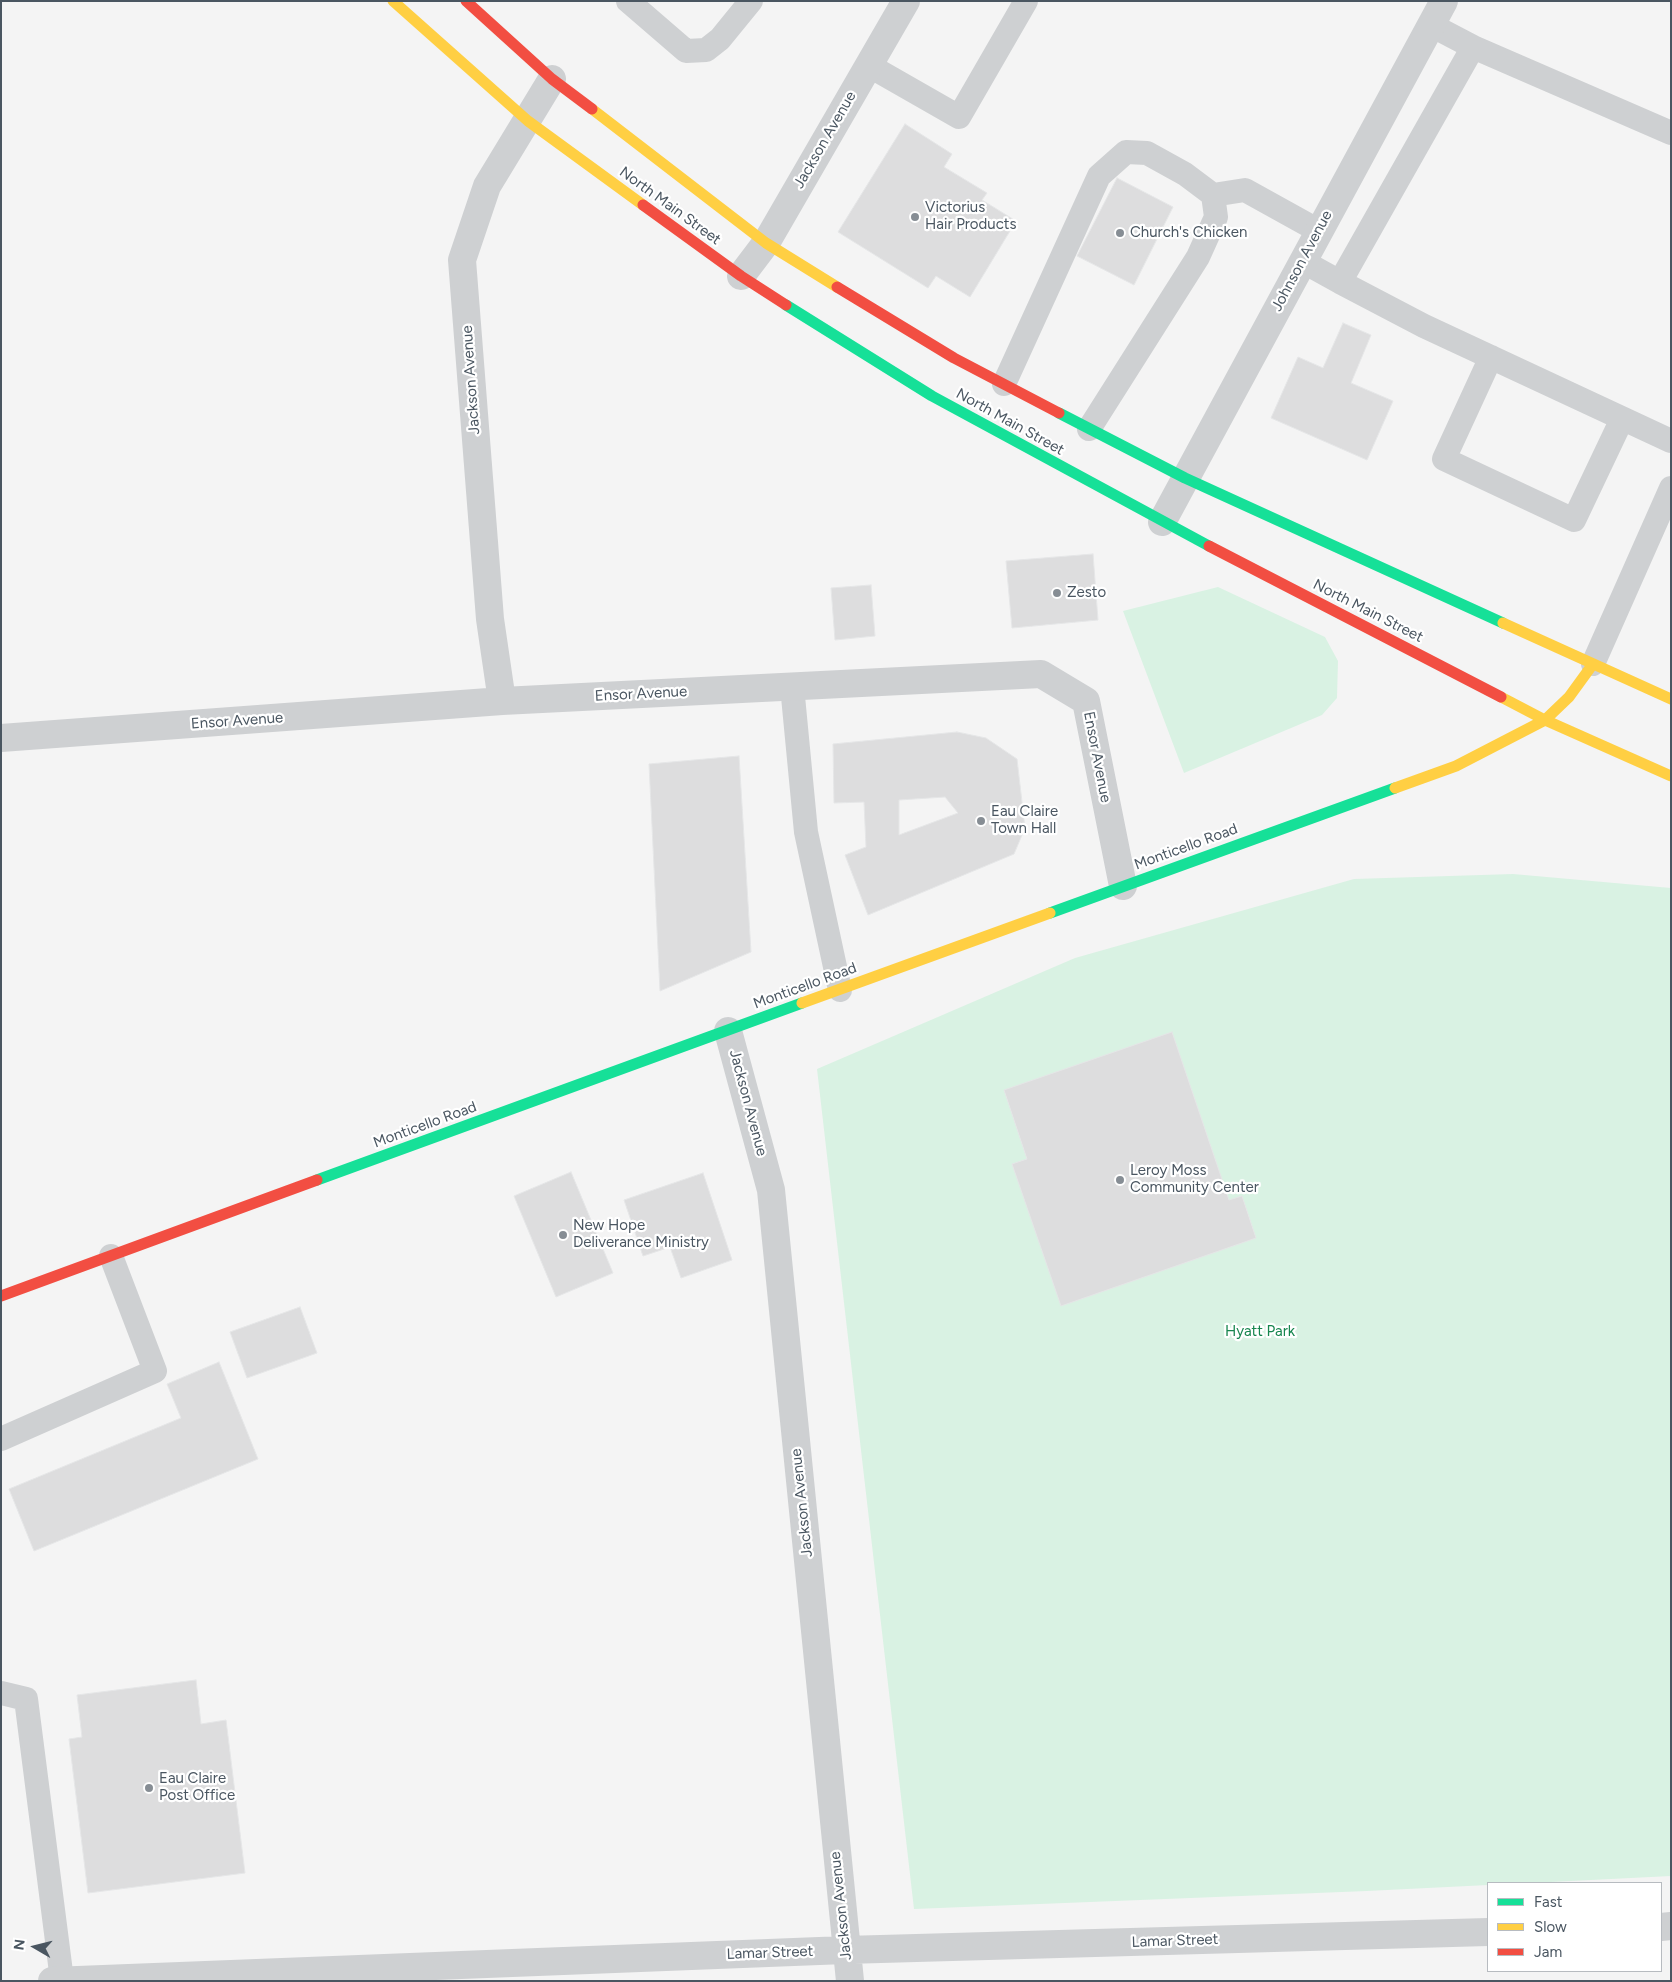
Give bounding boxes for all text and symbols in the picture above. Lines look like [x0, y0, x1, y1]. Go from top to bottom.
street label: Jackson Avenue [790, 88, 860, 192]
street label: North Main Street [616, 163, 724, 249]
place label: Victorius Hair Products [925, 199, 1016, 234]
street label: Johnson Avenue [1268, 207, 1336, 315]
marker: Victorius Hair Products [909, 211, 921, 223]
place label: Church's Chicken [1130, 224, 1247, 242]
marker: Church's Chicken [1114, 227, 1126, 239]
street label: Jackson Avenue [458, 325, 484, 435]
street label: North Main Street [953, 385, 1067, 459]
street label: North Main Street [1310, 576, 1426, 646]
place label: Zesto [1067, 584, 1106, 602]
marker: Zesto [1051, 587, 1063, 599]
street label: Ensor Avenue [594, 683, 688, 705]
street label: Ensor Avenue [190, 709, 284, 733]
street label: Ensor Avenue [1079, 710, 1115, 804]
place label: Eau Claire Town Hall [991, 803, 1058, 838]
marker: Eau Claire Town Hall [975, 815, 987, 827]
street label: Monticello Road [1132, 820, 1240, 874]
street label: Monticello Road [751, 959, 859, 1013]
street label: Jackson Avenue [725, 1048, 771, 1158]
street label: Monticello Road [371, 1098, 479, 1152]
place label: Leroy Moss Community Center [1130, 1162, 1259, 1197]
marker: Leroy Moss Community Center [1114, 1174, 1126, 1186]
place label: New Hope Deliverance Ministry [573, 1217, 709, 1252]
marker: New Hope Deliverance Ministry [557, 1229, 569, 1241]
park label: Hyatt Park [1225, 1323, 1295, 1341]
street label: Jackson Avenue [787, 1448, 817, 1558]
place label: Eau Claire Post Office [159, 1770, 235, 1805]
marker: Eau Claire Post Office [143, 1782, 155, 1794]
street label: Jackson Avenue [826, 1851, 856, 1961]
legend [1487, 1882, 1662, 1972]
text: Fast [1534, 1893, 1562, 1911]
text: Slow [1534, 1918, 1567, 1936]
north arrow [10, 1922, 60, 1972]
street label: Lamar Street [1131, 1930, 1219, 1952]
text: N [10, 1938, 29, 1951]
street label: Lamar Street [726, 1942, 814, 1964]
text: Jam [1534, 1943, 1562, 1961]

